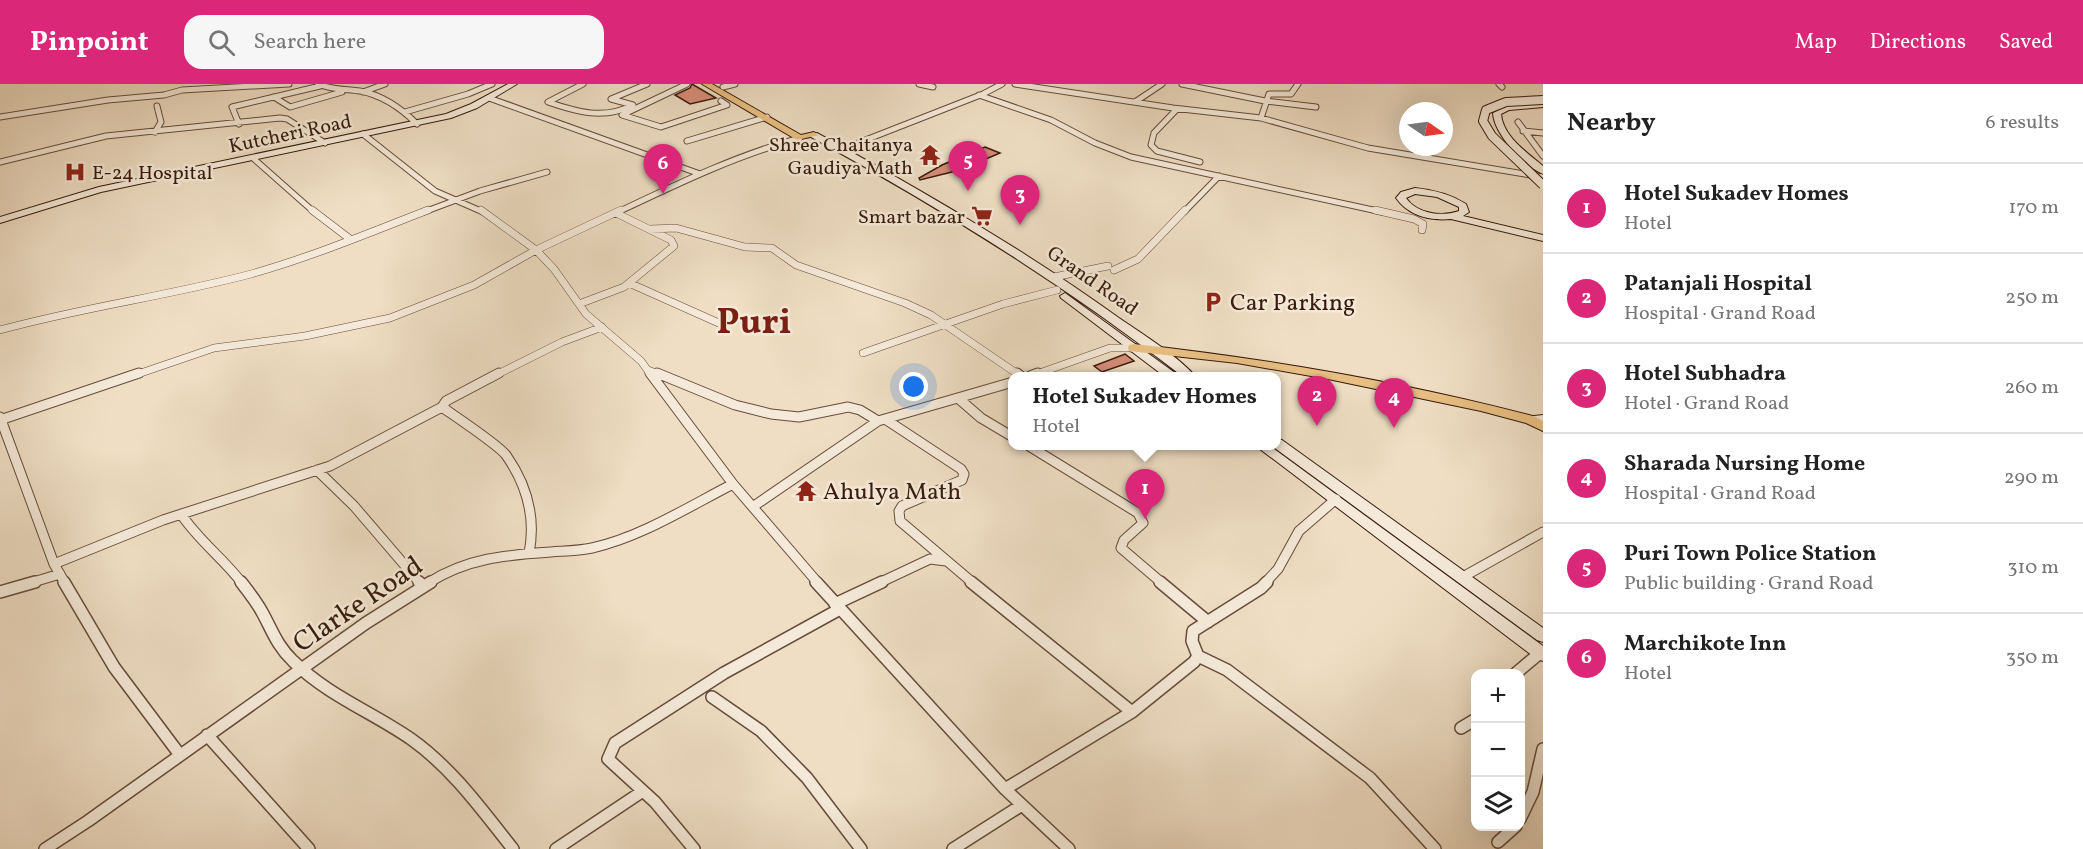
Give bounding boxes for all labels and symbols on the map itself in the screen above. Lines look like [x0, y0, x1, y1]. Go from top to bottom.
north arrow [1399, 102, 1453, 156]
street label: Kutcheri Road [226, 108, 354, 162]
place label: Shree Chaitanya Gaudiya Math [769, 132, 913, 183]
pin: 5 [948, 141, 988, 191]
temple icon: Shree Chaitanya Gaudiya Math [918, 143, 942, 167]
pin: 6 [644, 144, 682, 194]
hospital icon: E-24 Hospital [63, 160, 87, 184]
place label: E-24 Hospital [92, 160, 213, 188]
pin: 3 [1000, 176, 1040, 225]
place label: Smart bazar [858, 204, 965, 232]
supermarket icon: Smart bazar [970, 204, 994, 228]
street label: Grand Road [1041, 240, 1143, 323]
place label: Car Parking [1230, 287, 1355, 321]
parking icon: Car Parking [1201, 290, 1225, 314]
district label: Puri [717, 299, 791, 349]
your location [899, 372, 928, 401]
pin: 2 [1298, 376, 1336, 426]
pin: 4 [1374, 378, 1414, 428]
pin: 1 [1126, 470, 1164, 519]
place label: Ahulya Math [823, 476, 961, 510]
temple icon: Ahulya Math [794, 479, 818, 503]
street label: Clarke Road [286, 547, 431, 663]

